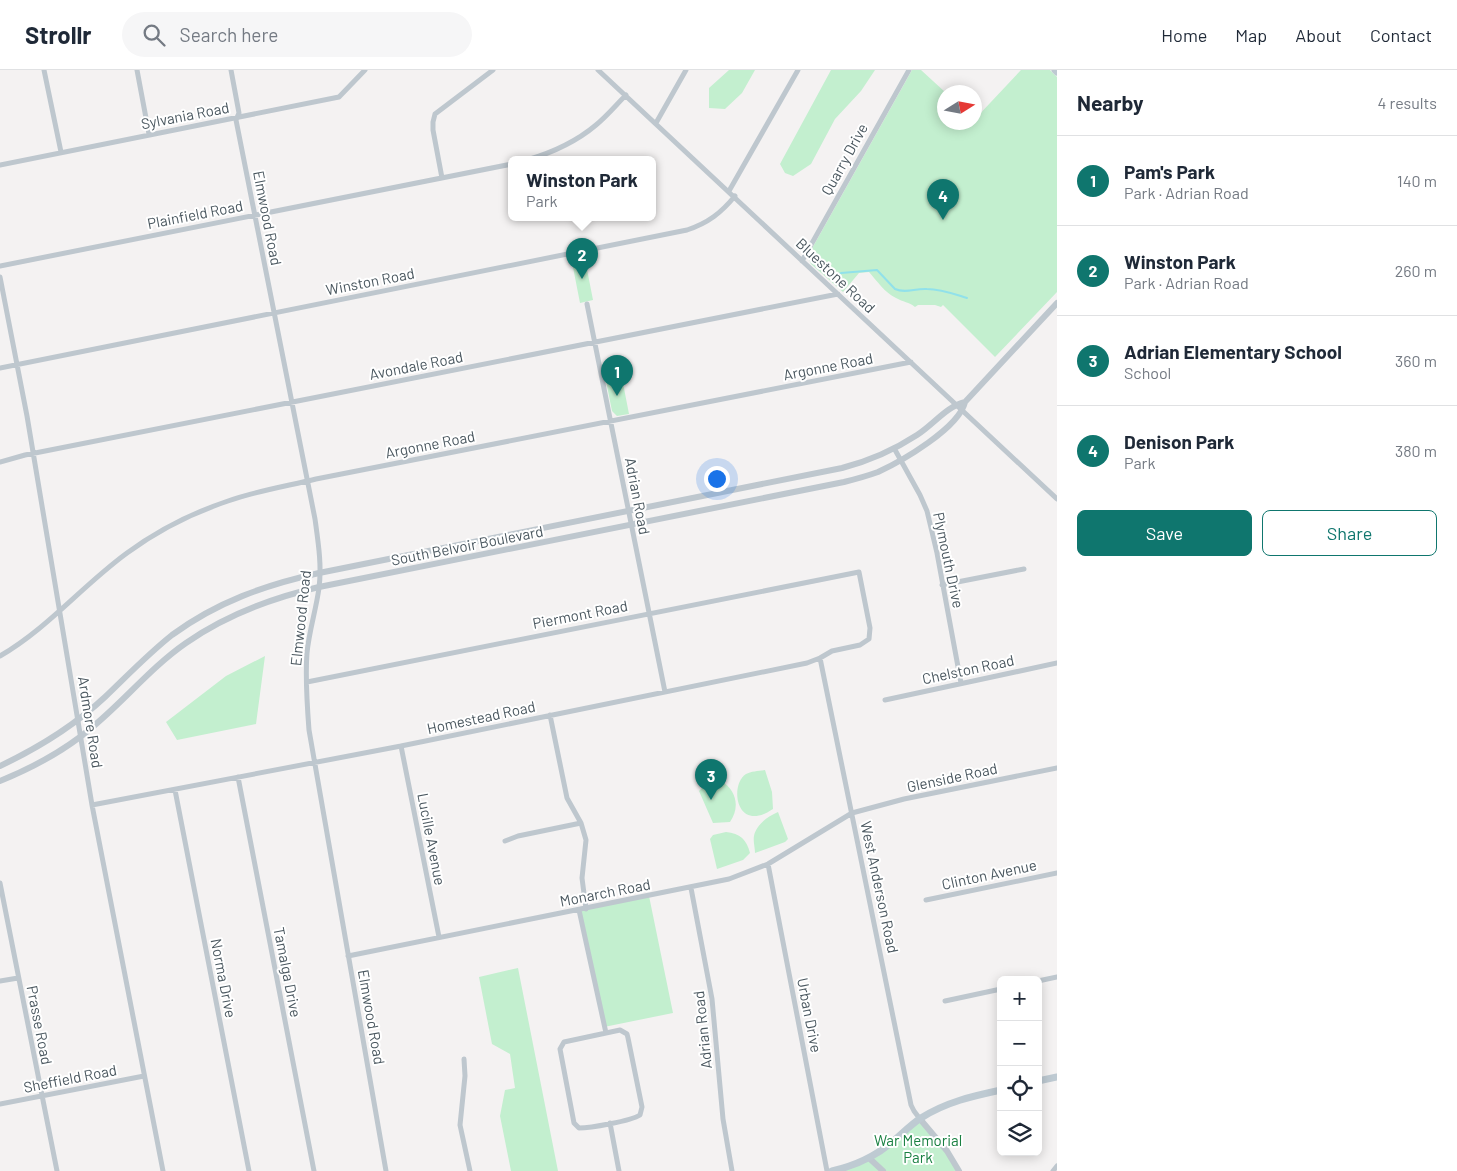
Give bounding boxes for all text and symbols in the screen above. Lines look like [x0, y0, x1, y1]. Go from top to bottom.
search box [122, 12, 472, 57]
text: Strollr [25, 20, 92, 49]
icon: search [140, 21, 168, 49]
text: Search here [180, 23, 278, 46]
text: Home [1161, 24, 1207, 46]
text: Map [1235, 24, 1267, 46]
text: About [1295, 24, 1342, 46]
text: Contact [1370, 24, 1432, 46]
north arrow [937, 85, 982, 130]
text: Nearby [1077, 90, 1143, 115]
text: 4 results [1377, 93, 1437, 112]
street label: Sylvania Road [139, 98, 231, 132]
street label: Quarry Drive [817, 120, 871, 198]
popup [508, 156, 656, 221]
text: Pam's Park [1124, 160, 1215, 183]
text: Winston Park [526, 168, 638, 191]
street label: Elmwood Road [250, 169, 286, 267]
text: 1 [1090, 171, 1096, 190]
text: 140 m [1397, 171, 1437, 190]
pin: 4 [927, 179, 959, 220]
text: Park · Adrian Road [1124, 183, 1249, 202]
text: Park [526, 191, 557, 210]
street label: Plainfield Road [146, 196, 244, 232]
street label: Bluestone Road [793, 234, 879, 316]
pin: 2 [566, 238, 598, 279]
text: Winston Park [1124, 250, 1236, 273]
text: 2 [1089, 261, 1097, 280]
text: 260 m [1395, 261, 1437, 280]
street label: Winston Road [324, 264, 416, 298]
text: Park · Adrian Road [1124, 273, 1249, 292]
text: Adrian Elementary School [1124, 340, 1342, 363]
street label: Avondale Road [368, 347, 464, 383]
street label: Argonne Road [782, 349, 874, 383]
text: 3 [1089, 351, 1097, 370]
text: 360 m [1395, 351, 1437, 370]
pin: 1 [601, 355, 633, 396]
text: School [1124, 363, 1171, 382]
street label: Argonne Road [384, 427, 476, 461]
text: Denison Park [1124, 430, 1234, 453]
text: 4 [1088, 441, 1098, 460]
text: 380 m [1395, 441, 1437, 460]
text: Park [1124, 453, 1155, 472]
street label: Adrian Road [622, 456, 654, 536]
your location [704, 466, 730, 492]
street label: Plymouth Drive [930, 510, 968, 610]
button: Save [1077, 510, 1252, 556]
button: Share [1262, 510, 1437, 556]
street label: South Belvoir Boulevard [389, 521, 545, 569]
street label: Elmwood Road [286, 569, 314, 667]
street label: Piermont Road [531, 596, 629, 632]
street label: Chelston Road [920, 650, 1016, 688]
street label: Ardmore Road [75, 675, 107, 769]
street label: Homestead Road [425, 697, 537, 737]
pin: 3 [695, 759, 727, 800]
street label: Glenside Road [905, 759, 999, 795]
street label: Lucille Avenue [414, 791, 450, 887]
street label: West Anderson Road [857, 819, 903, 955]
street label: Clinton Avenue [940, 855, 1038, 893]
street label: Monarch Road [558, 874, 652, 910]
street label: Tamalga Drive [270, 925, 306, 1019]
street label: Norma Drive [208, 937, 240, 1019]
street label: Elmwood Road [355, 968, 389, 1066]
street label: Urban Drive [794, 976, 826, 1054]
map controls [997, 976, 1042, 1156]
button: + [997, 976, 1042, 1021]
street label: Prasse Road [24, 984, 56, 1066]
street label: Adrian Road [689, 990, 715, 1070]
button: − [997, 1021, 1042, 1066]
street label: Sheffield Road [22, 1060, 118, 1096]
button: locate [997, 1066, 1042, 1111]
button: layers [997, 1111, 1042, 1156]
park label: War Memorial Park [874, 1131, 962, 1166]

